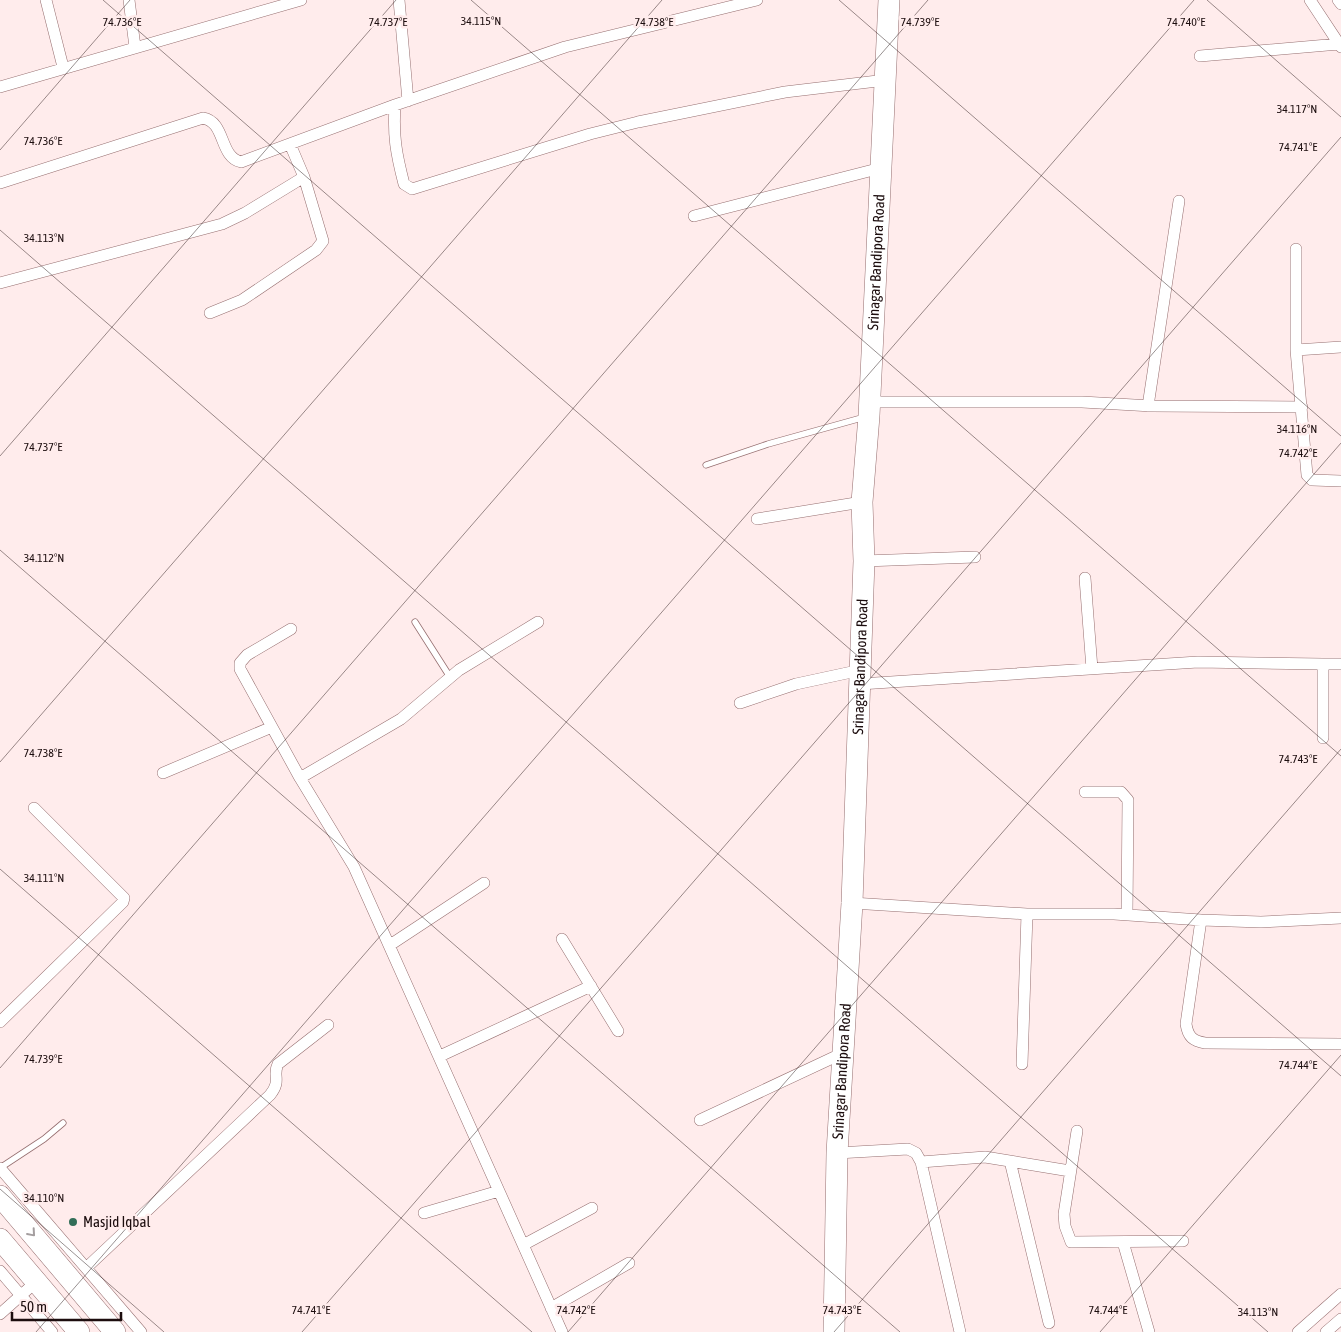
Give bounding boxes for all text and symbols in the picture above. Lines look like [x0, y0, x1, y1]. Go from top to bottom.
text: 34.115°N [461, 14, 501, 28]
text: 74.736°E [103, 15, 141, 29]
text: 74.737°E [369, 15, 407, 29]
text: 74.738°E [635, 15, 673, 29]
text: 74.739°E [901, 15, 939, 29]
text: 74.740°E [1167, 15, 1205, 29]
text: 34.117°N [1277, 102, 1317, 116]
text: 74.736°E [24, 134, 62, 148]
text: 74.741°E [1279, 140, 1317, 154]
street label: Srinagar Bandipora Road [864, 194, 888, 331]
text: 34.113°N [24, 231, 64, 245]
text: 34.116°N [1277, 422, 1317, 436]
text: 74.737°E [24, 440, 62, 454]
text: 74.742°E [1279, 446, 1317, 460]
text: 34.112°N [24, 551, 64, 565]
street label: Srinagar Bandipora Road [849, 598, 871, 735]
text: 74.738°E [24, 746, 62, 760]
text: 74.743°E [1279, 752, 1317, 766]
text: 34.111°N [24, 871, 64, 885]
street label: Srinagar Bandipora Road [829, 1003, 854, 1140]
text: 74.739°E [24, 1052, 62, 1066]
text: 74.744°E [1279, 1058, 1317, 1072]
text: 34.110°N [24, 1191, 64, 1205]
place label: Masjid Iqbal [83, 1213, 150, 1230]
marker: Masjid Iqbal [67, 1216, 79, 1228]
one-way arrow [26, 1227, 35, 1236]
scale bar [12, 1290, 121, 1322]
text: 50 m [20, 1298, 47, 1315]
text: 74.741°E [292, 1303, 330, 1317]
text: 74.742°E [557, 1303, 595, 1317]
text: 74.743°E [823, 1303, 861, 1317]
text: 74.744°E [1089, 1303, 1127, 1317]
text: 34.113°N [1238, 1305, 1278, 1319]

